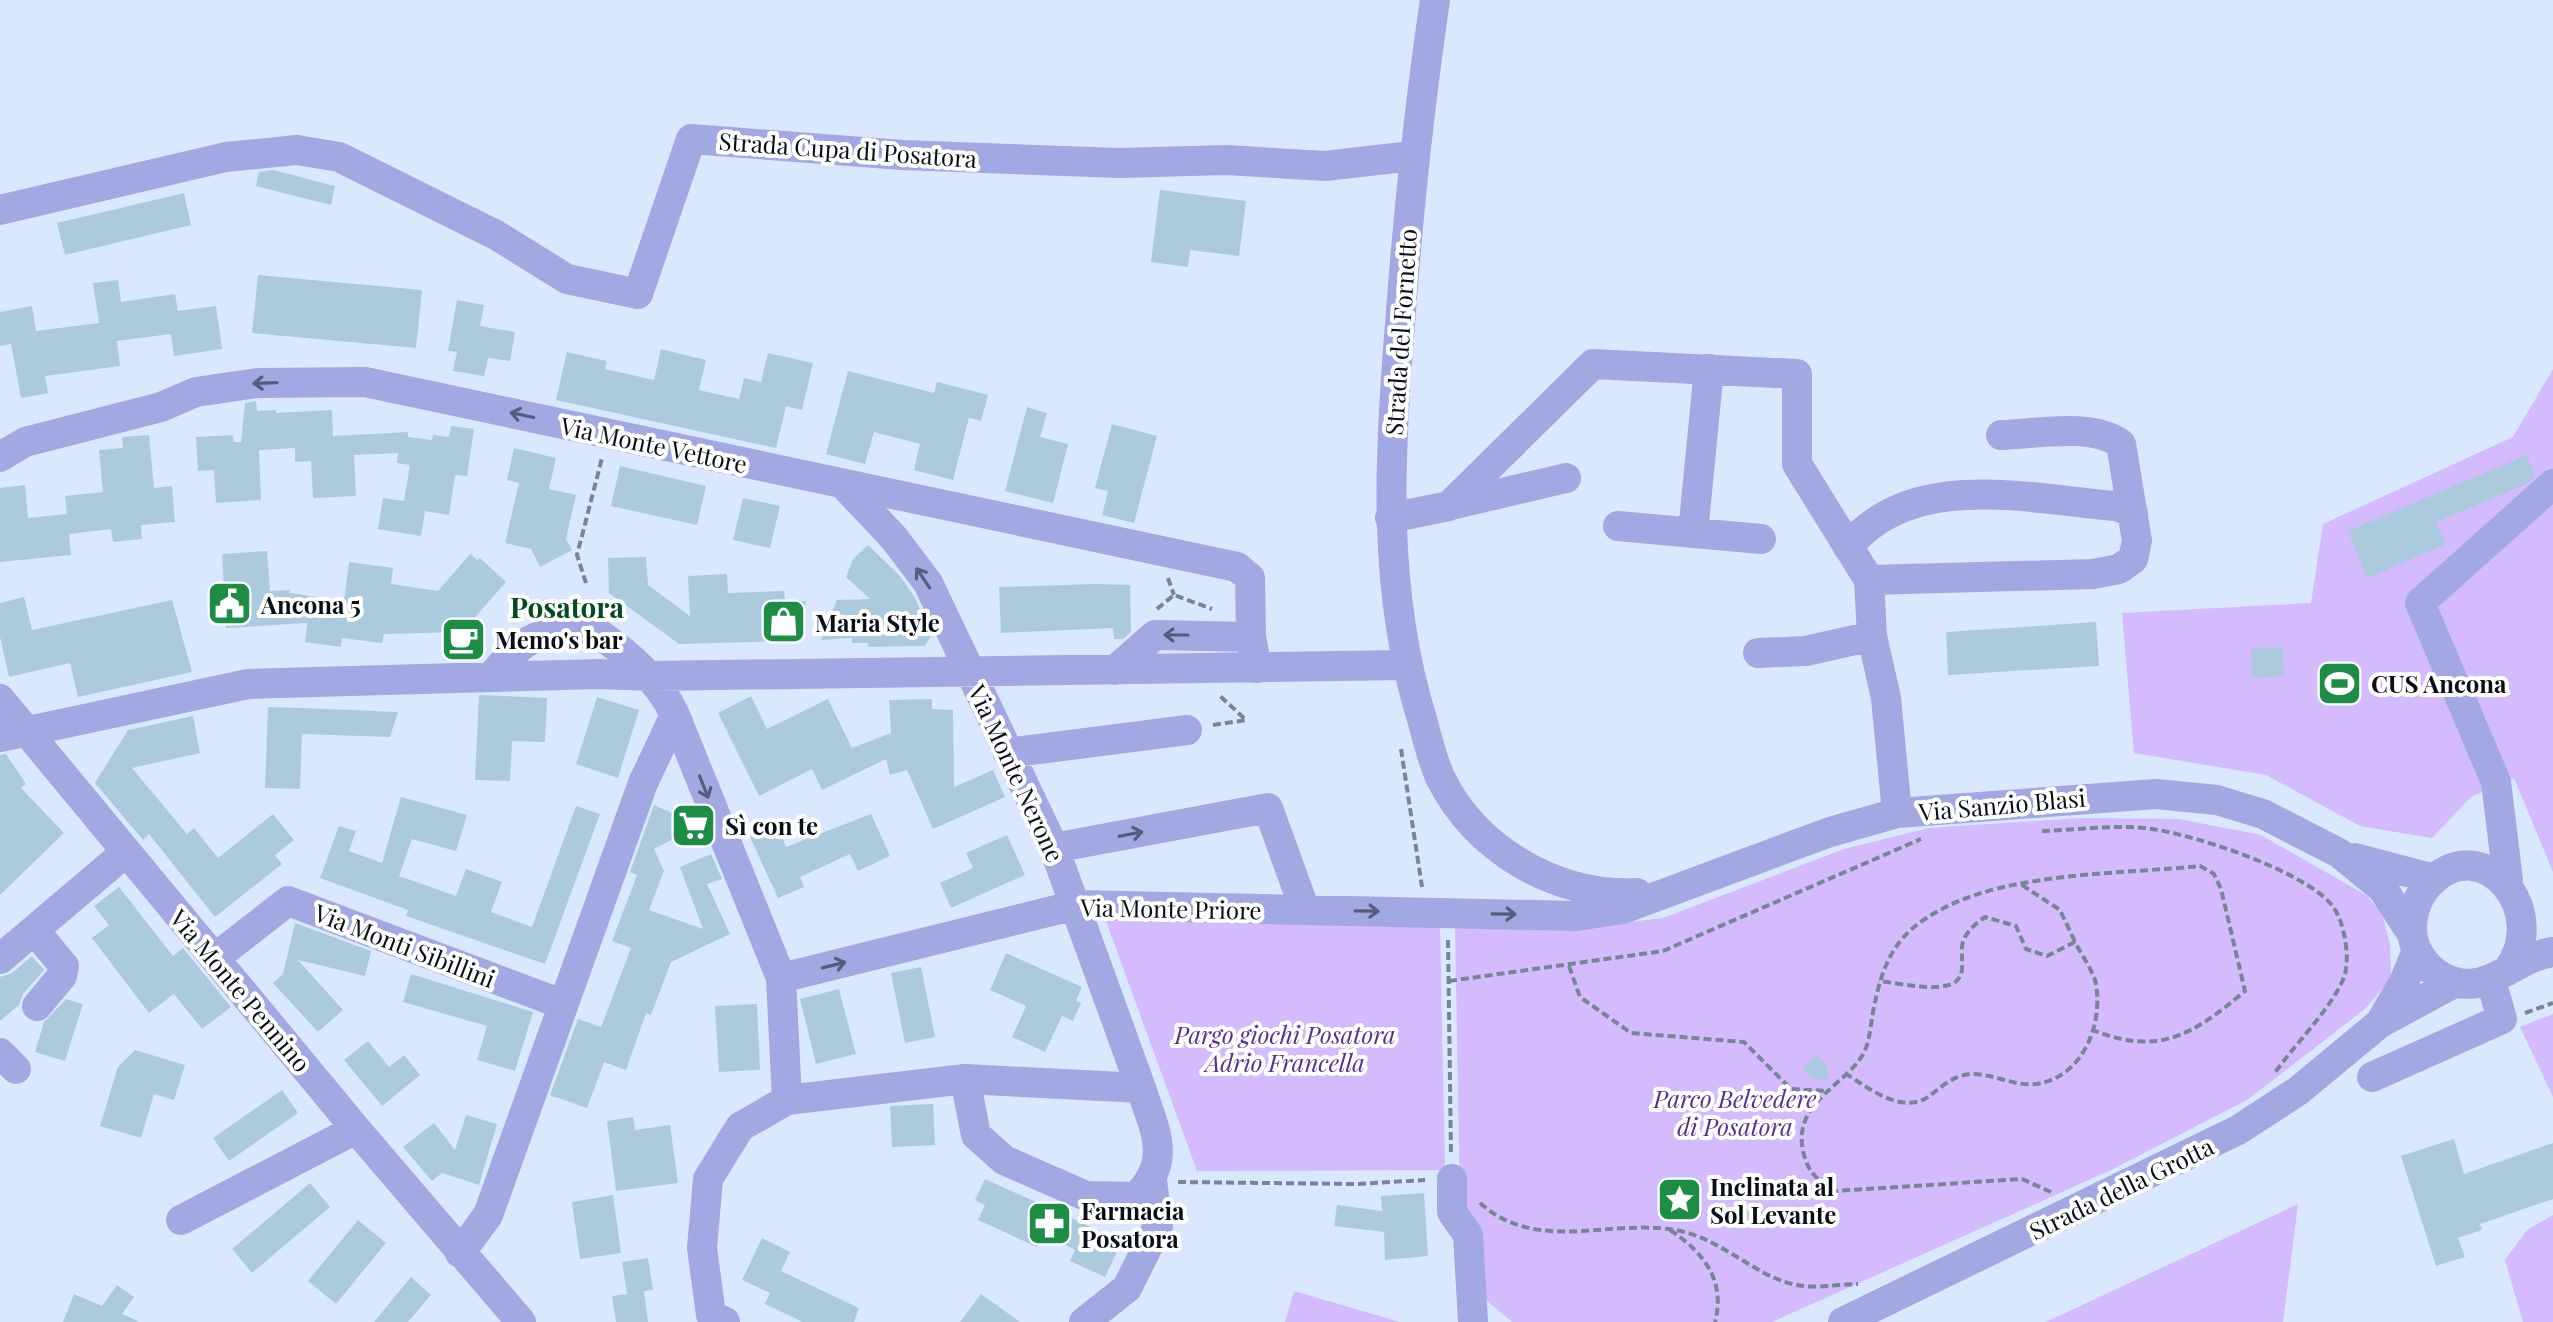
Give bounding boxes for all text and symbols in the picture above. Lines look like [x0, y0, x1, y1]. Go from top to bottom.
street label: Strada Cupa di Posatora [718, 124, 978, 174]
street label: Strada del Fornetto [1377, 228, 1423, 436]
one-way arrow [252, 376, 279, 391]
one-way arrow [509, 407, 535, 422]
street label: Via Monte Vettore [557, 408, 750, 479]
one-way arrow [915, 567, 931, 590]
public building icon: Ancona 5 [206, 580, 254, 628]
place label: Ancona 5 [260, 588, 361, 620]
district label: Posatora [510, 588, 624, 625]
shop icon: Maria Style [760, 598, 808, 646]
place label: Maria Style [815, 606, 940, 638]
cafe icon: Memo's bar [440, 615, 488, 663]
place label: Memo's bar [495, 623, 623, 655]
one-way arrow [1163, 627, 1190, 643]
sports icon: CUS Ancona [2316, 659, 2364, 707]
place label: CUS Ancona [2371, 667, 2507, 699]
street label: Via Monte Nerone [961, 678, 1072, 867]
one-way arrow [698, 774, 713, 799]
street label: Via Sanzio Blasi [1916, 781, 2087, 827]
supermarket icon: Sì con te [670, 801, 718, 849]
place label: Sì con te [725, 809, 818, 841]
one-way arrow [1118, 825, 1143, 840]
street label: Via Monte Priore [1079, 890, 1262, 926]
street label: Via Monti Sibillini [309, 895, 500, 994]
street label: Via Monte Pennino [163, 901, 318, 1078]
one-way arrow [1353, 903, 1380, 919]
one-way arrow [1490, 906, 1517, 921]
one-way arrow [820, 957, 846, 972]
park label: Pargo giochi Posatora Adrio Francella [1174, 1018, 1395, 1078]
park label: Parco Belvedere di Posatora [1653, 1082, 1816, 1142]
street label: Strada della Grotta [2024, 1129, 2219, 1247]
place label: Inclinata al Sol Levante [1710, 1170, 1836, 1230]
place icon: Inclinata al Sol Levante [1655, 1176, 1703, 1224]
place label: Farmacia Posatora [1081, 1194, 1185, 1254]
pharmacy icon: Farmacia Posatora [1026, 1200, 1074, 1248]

